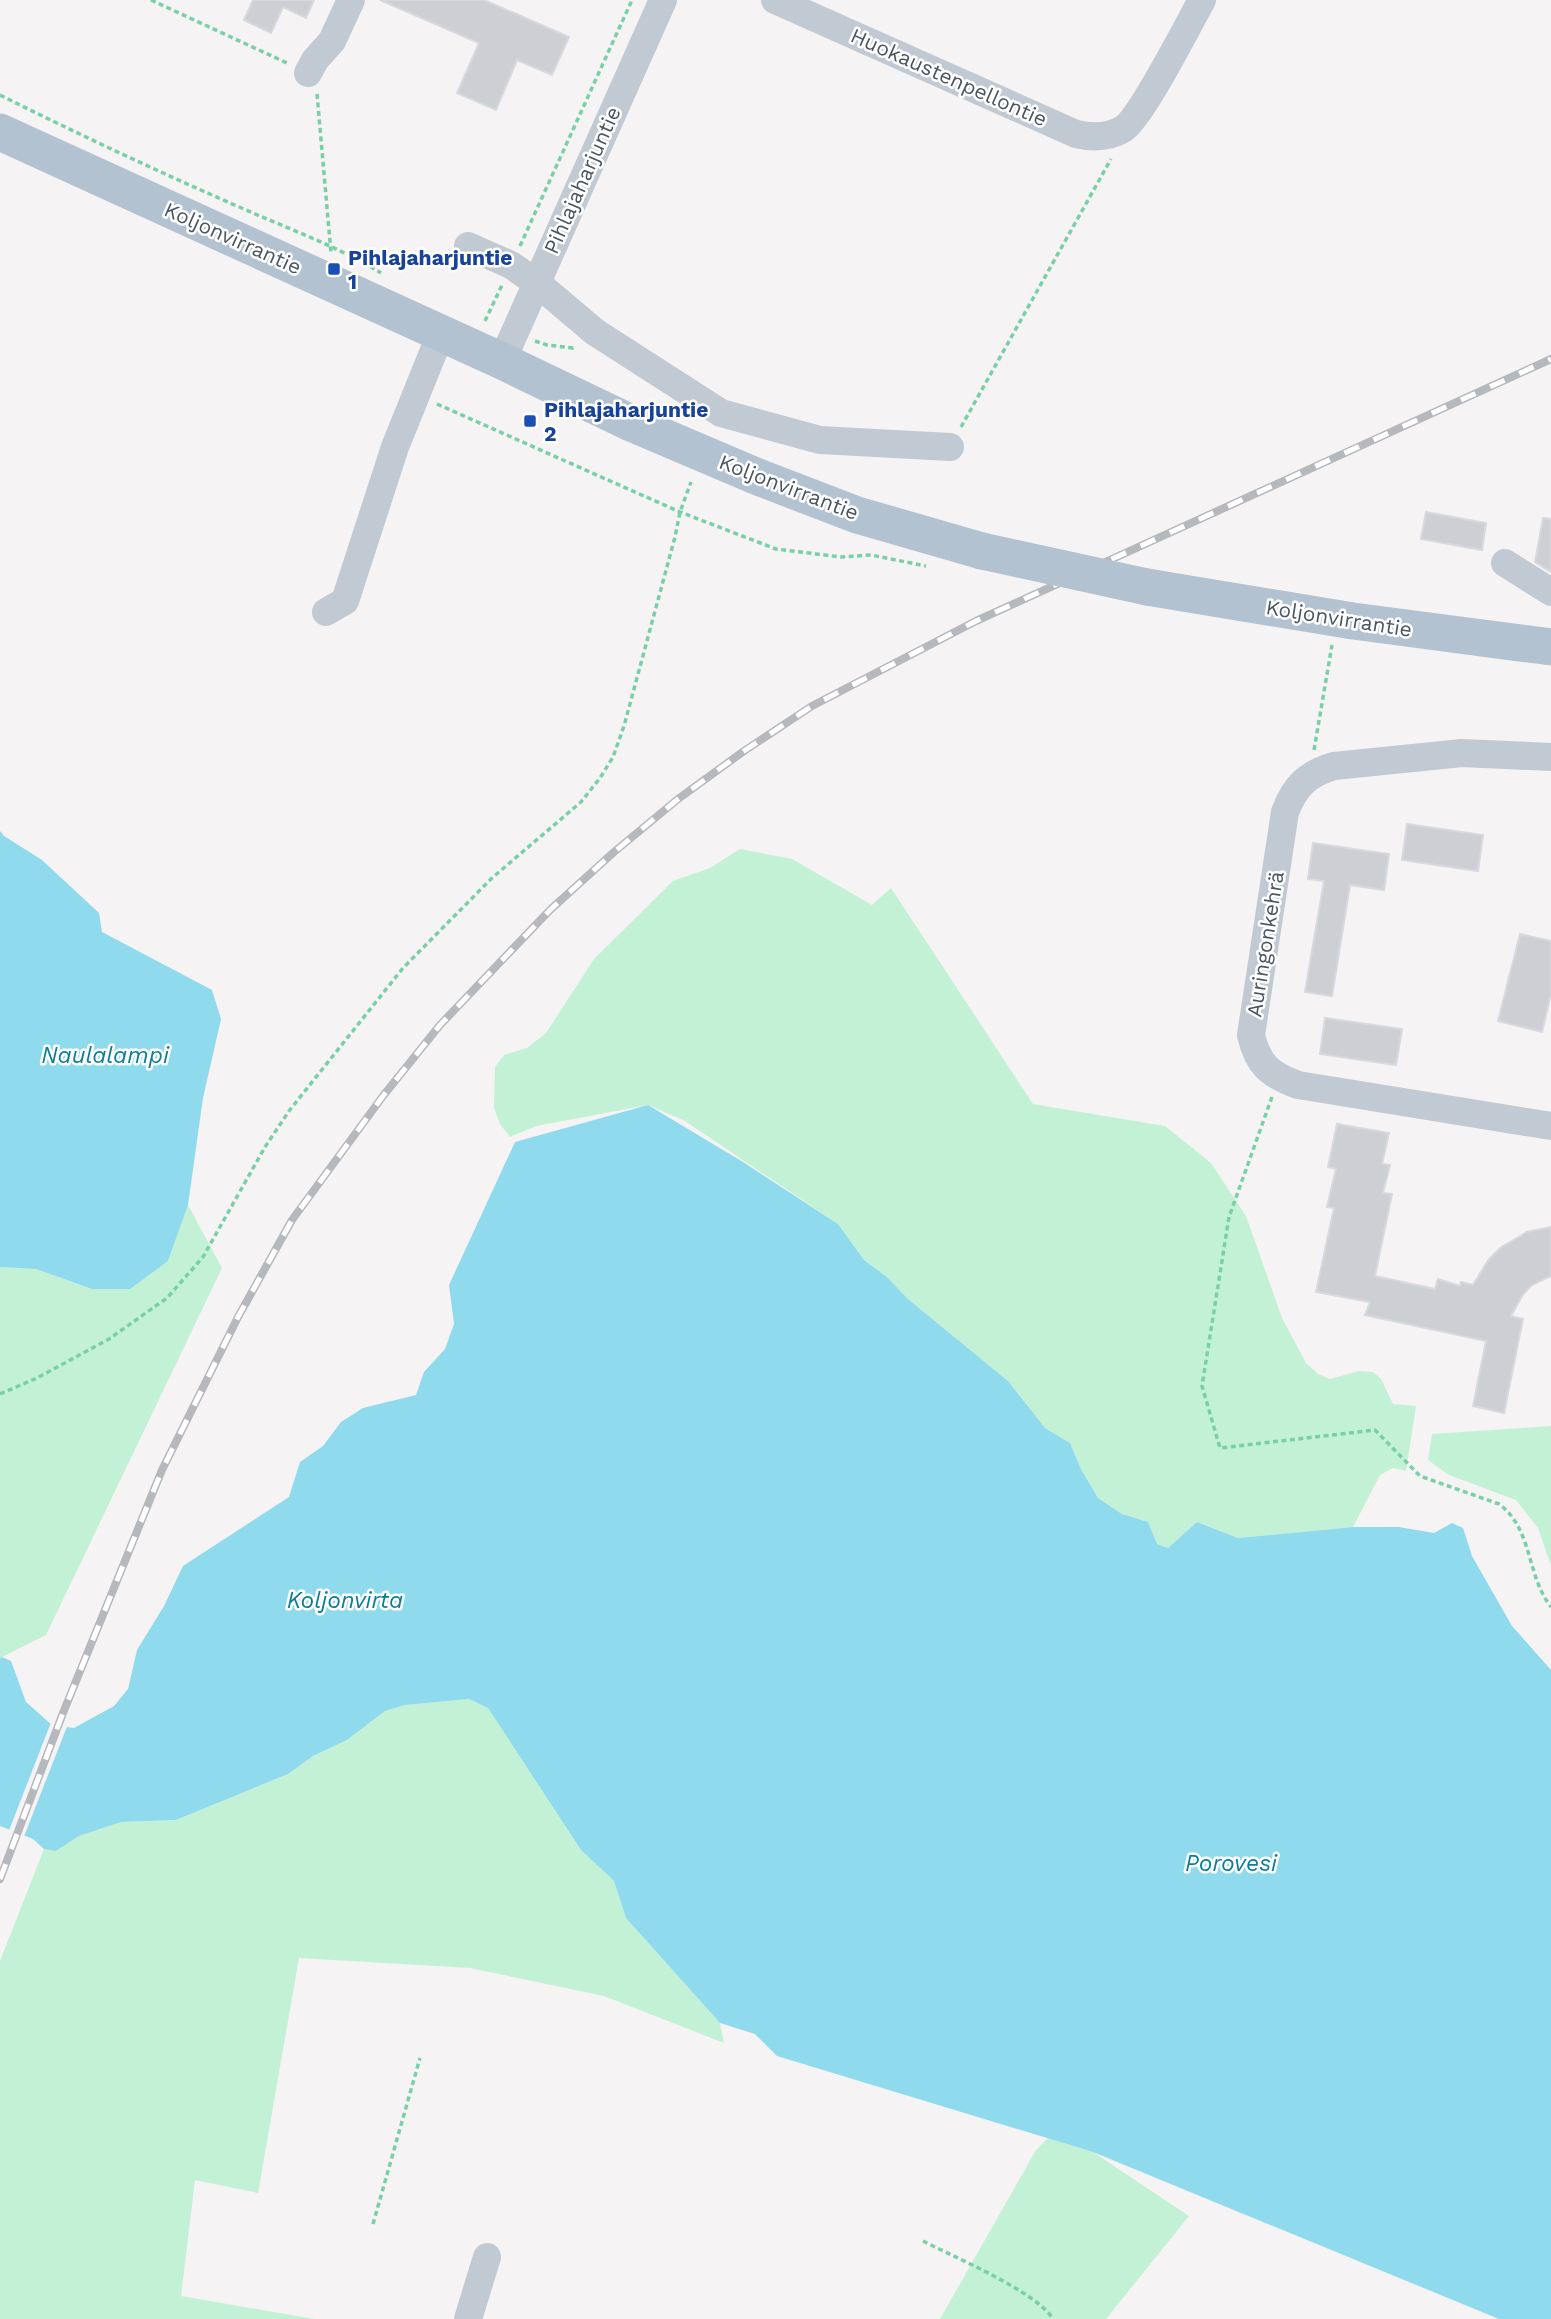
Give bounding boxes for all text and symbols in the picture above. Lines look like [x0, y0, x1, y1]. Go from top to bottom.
street label: Huokaustenpellontie [847, 22, 1051, 132]
street label: Pihlajaharjuntie [538, 103, 626, 257]
street label: Koljonvirrantie [161, 197, 305, 279]
place label: Pihlajaharjuntie 1 [348, 245, 512, 294]
marker: Pihlajaharjuntie 1 [326, 261, 342, 277]
place label: Pihlajaharjuntie 2 [544, 397, 708, 446]
marker: Pihlajaharjuntie 2 [522, 413, 538, 429]
street label: Koljonvirrantie [716, 449, 862, 525]
street label: Koljonvirrantie [1264, 594, 1414, 642]
street label: Auringonkehrä [1241, 869, 1289, 1019]
water label: Naulalampi [41, 1042, 170, 1069]
water label: Koljonvirta [287, 1587, 403, 1614]
water label: Porovesi [1185, 1850, 1278, 1877]

